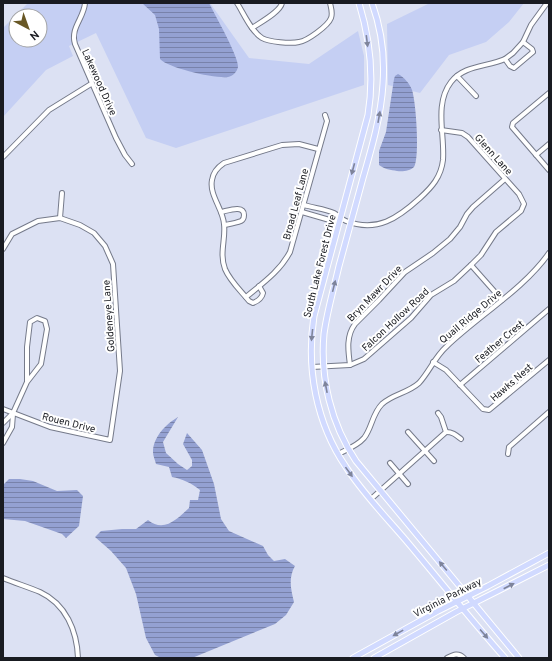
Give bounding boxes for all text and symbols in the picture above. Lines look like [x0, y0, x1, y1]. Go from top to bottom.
north arrow [8, 8, 48, 48]
text: N [26, 27, 41, 43]
one-way arrow [364, 35, 370, 47]
street label: Lakewood Drive [78, 47, 119, 118]
one-way arrow [376, 111, 382, 123]
street label: Glenn Lane [471, 132, 515, 178]
one-way arrow [350, 162, 356, 175]
street label: Broad Leaf Lane [281, 167, 312, 241]
street label: South Lake Forest Drive [301, 213, 340, 319]
street label: Bryn Mawr Drive [345, 263, 405, 325]
street label: Goldeneye Lane [100, 279, 119, 352]
one-way arrow [332, 280, 338, 293]
street label: Falcon Hollow Road [360, 286, 432, 355]
street label: Quail Ridge Drive [437, 287, 505, 347]
street label: Feather Crest [473, 318, 527, 366]
one-way arrow [309, 329, 315, 342]
street label: Hawks Nest [488, 361, 536, 405]
one-way arrow [323, 381, 329, 393]
street label: Rouen Drive [41, 411, 97, 436]
one-way arrow [345, 466, 353, 477]
one-way arrow [439, 561, 448, 571]
street label: Virginia Parkway [411, 576, 484, 621]
one-way arrow [503, 583, 514, 589]
one-way arrow [479, 628, 488, 639]
one-way arrow [392, 630, 404, 637]

